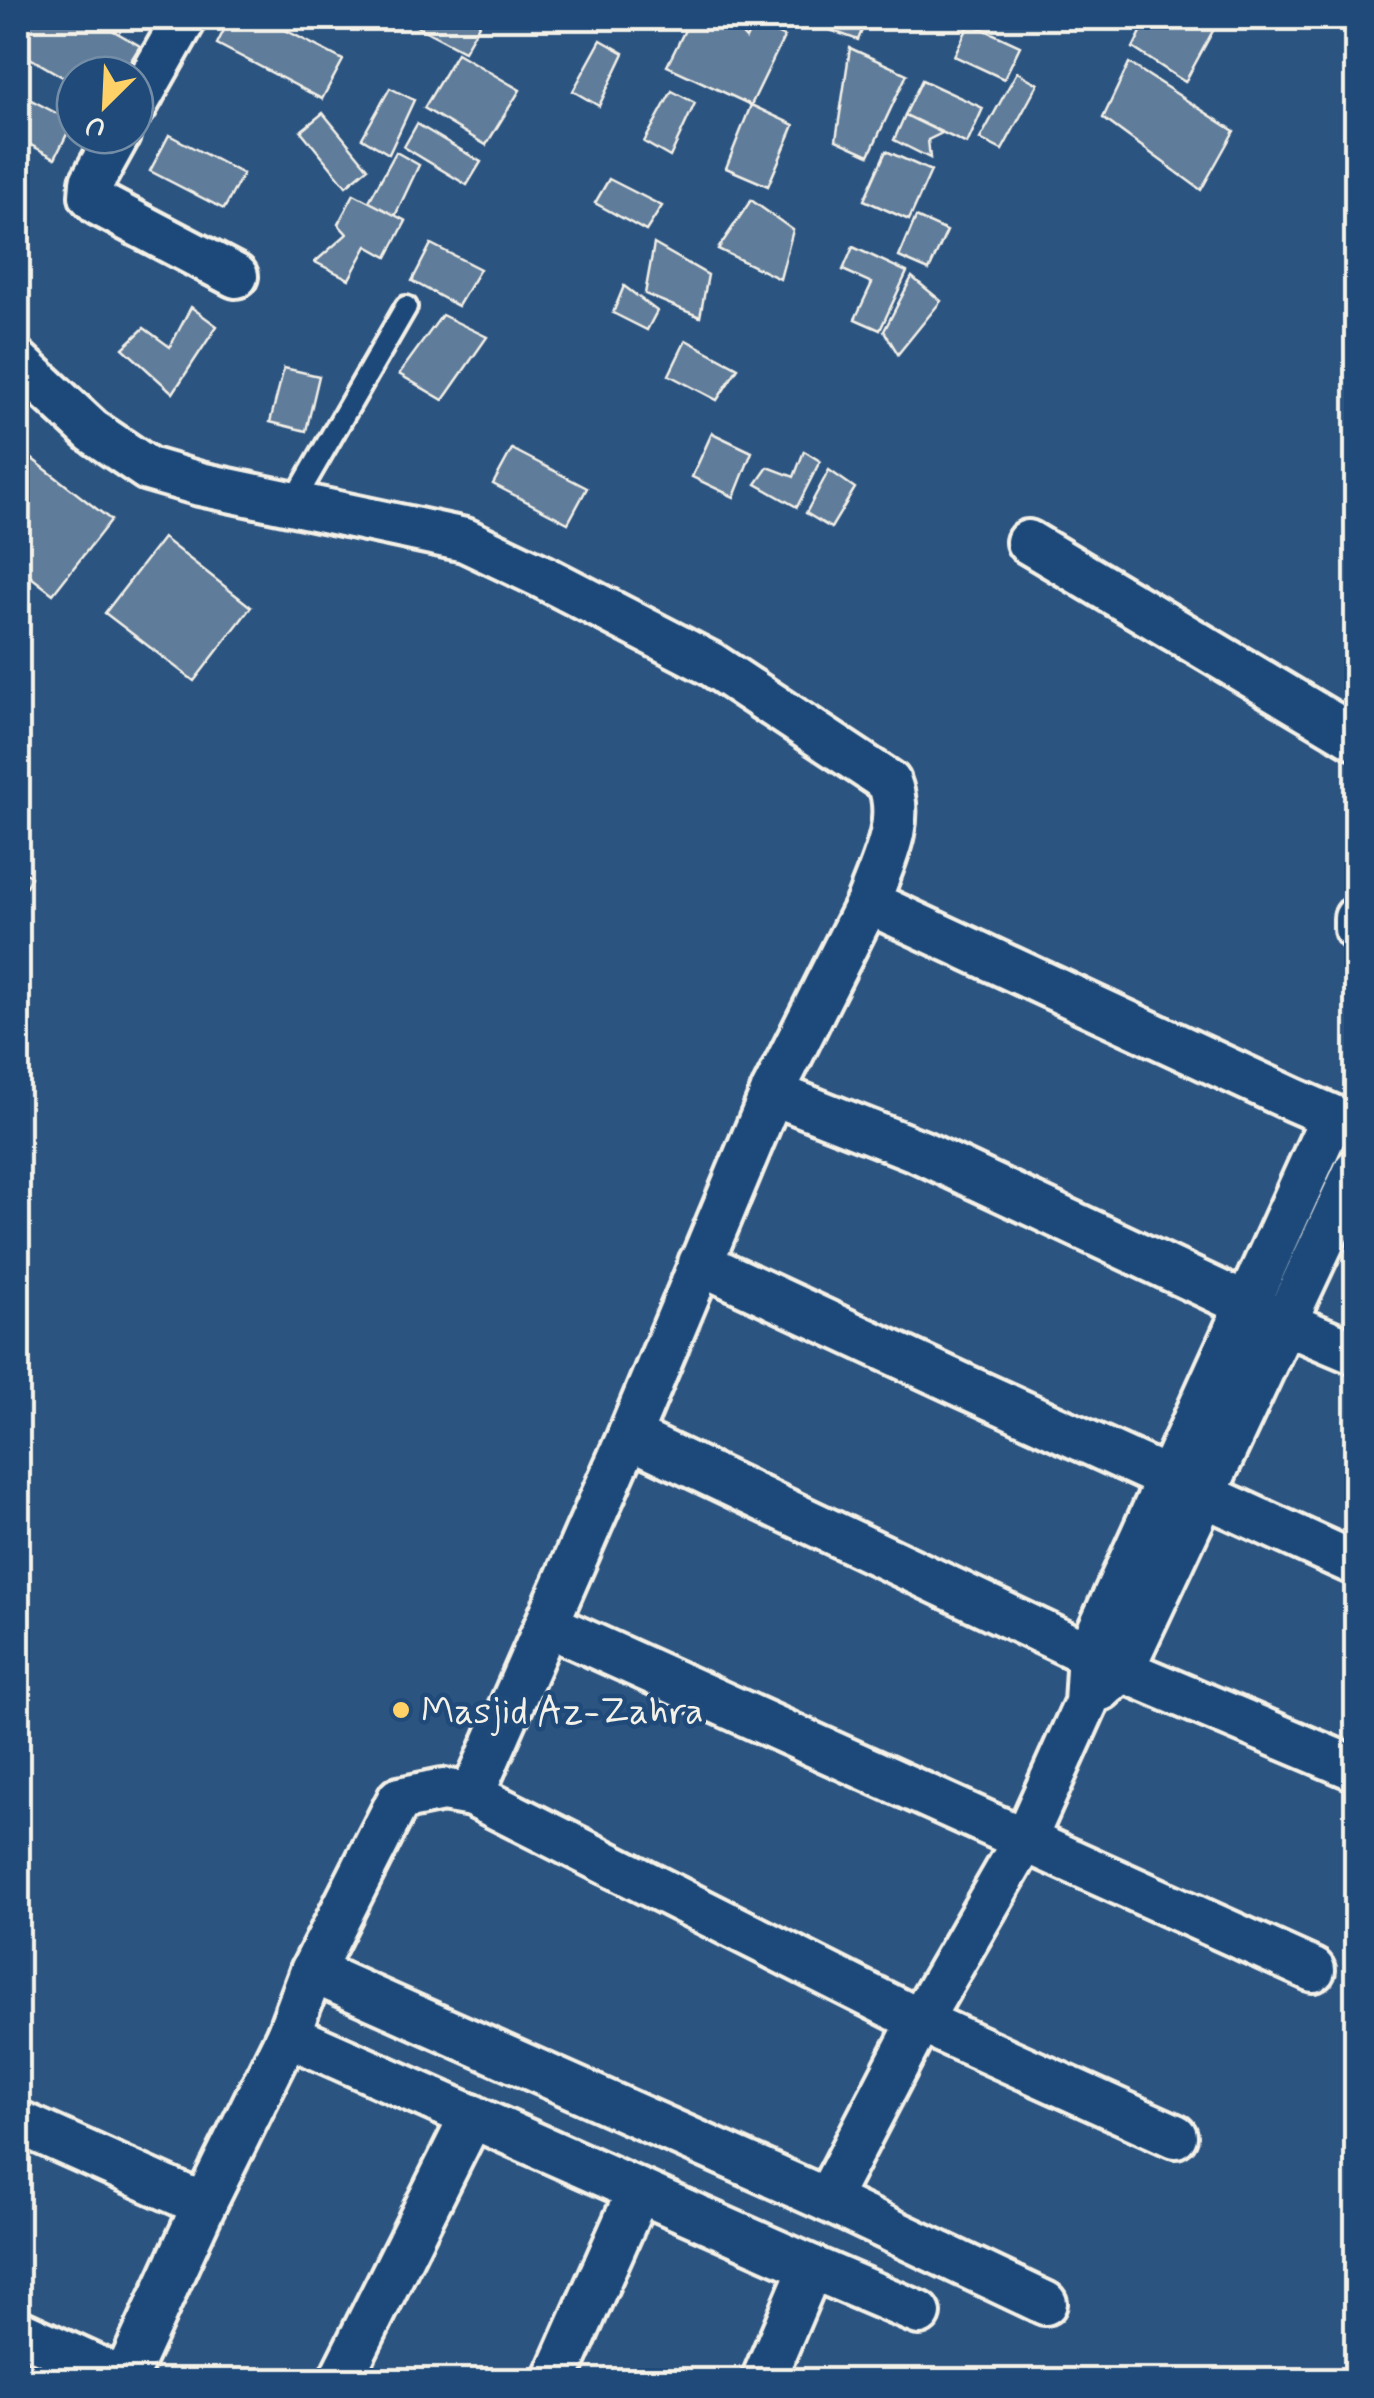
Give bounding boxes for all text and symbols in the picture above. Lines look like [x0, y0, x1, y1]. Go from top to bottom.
north arrow [55, 55, 155, 155]
text: U [80, 105, 112, 146]
place label: Masjid Az-Zahra [421, 1688, 704, 1737]
marker: Masjid Az-Zahra [390, 1699, 412, 1721]

